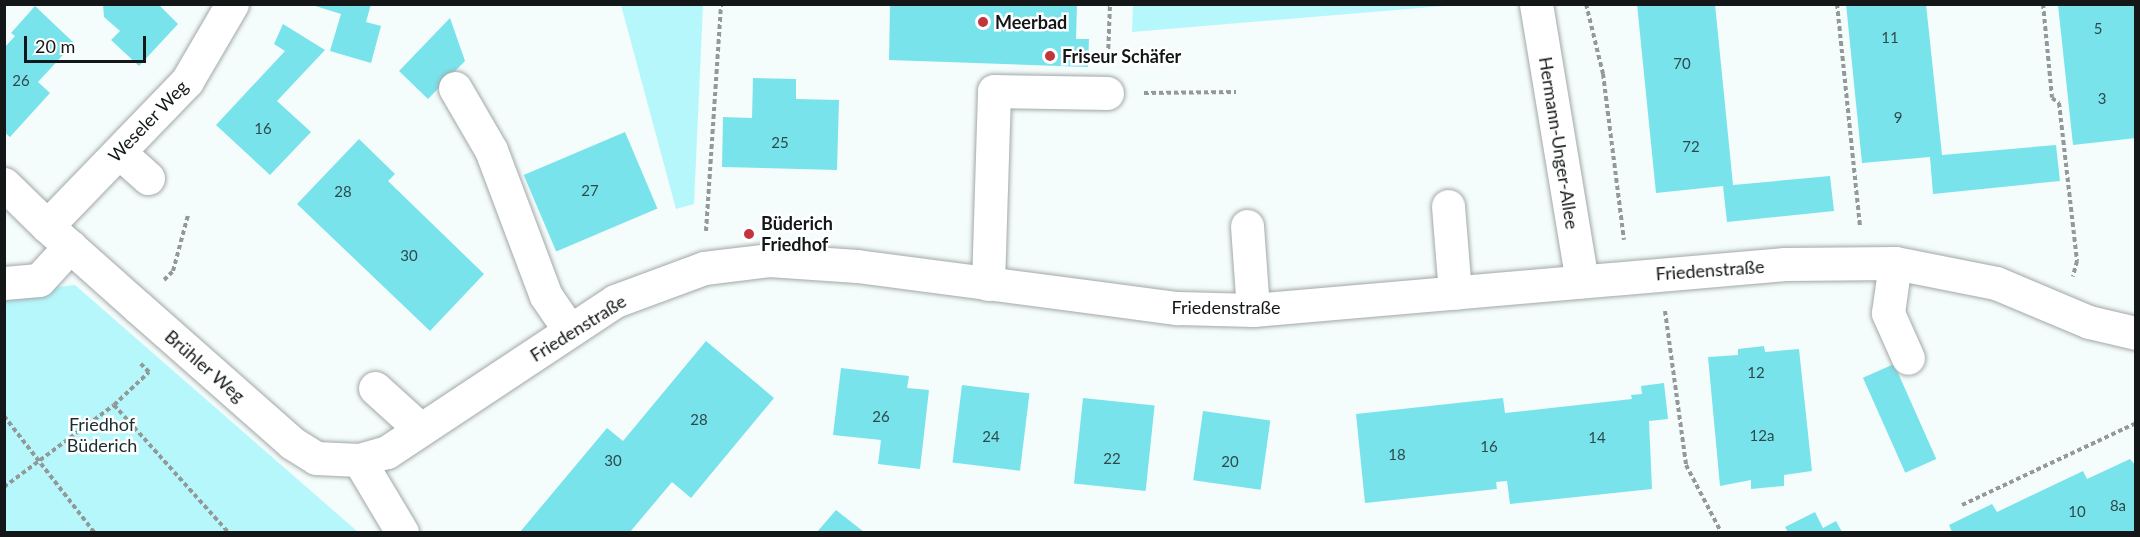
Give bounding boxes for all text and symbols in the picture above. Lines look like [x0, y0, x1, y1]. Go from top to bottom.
place label: Meerbad [995, 11, 1067, 33]
marker: Meerbad [976, 15, 990, 29]
house number: 5 [2094, 20, 2102, 38]
scale bar [27, 24, 148, 62]
house number: 11 [1881, 29, 1899, 47]
text: 20 m [35, 35, 75, 57]
place label: Friseur Schäfer [1062, 45, 1182, 67]
marker: Friseur Schäfer [1043, 49, 1057, 63]
street label: Hermann-Unger-Allee [1535, 55, 1583, 231]
house number: 70 [1673, 55, 1691, 73]
house number: 26 [12, 72, 30, 90]
street label: Weseler Weg [103, 75, 193, 167]
house number: 3 [2098, 90, 2106, 108]
house number: 9 [1894, 109, 1902, 127]
house number: 16 [254, 120, 272, 138]
house number: 25 [771, 134, 789, 152]
house number: 72 [1682, 138, 1700, 156]
house number: 27 [581, 182, 599, 200]
house number: 28 [334, 183, 352, 201]
place label: Büderich Friedhof [761, 213, 833, 256]
marker: Büderich Friedhof [742, 227, 756, 241]
house number: 30 [400, 247, 418, 265]
street label: Friedenstraße [1655, 255, 1765, 285]
street label: Friedenstraße [526, 290, 630, 366]
street label: Friedenstraße [1172, 296, 1280, 318]
street label: Brühler Weg [160, 325, 250, 407]
house number: 12 [1747, 364, 1765, 382]
house number: 26 [872, 408, 890, 426]
house number: 28 [690, 411, 708, 429]
park label: Friedhof Büderich [67, 414, 137, 456]
house number: 12a [1750, 427, 1774, 445]
house number: 24 [982, 428, 1000, 446]
house number: 14 [1588, 429, 1606, 447]
house number: 16 [1480, 438, 1498, 456]
house number: 18 [1388, 446, 1406, 464]
house number: 22 [1103, 450, 1121, 468]
house number: 30 [604, 452, 622, 470]
house number: 20 [1221, 453, 1239, 471]
house number: 8a [2110, 497, 2126, 515]
house number: 10 [2068, 503, 2086, 521]

